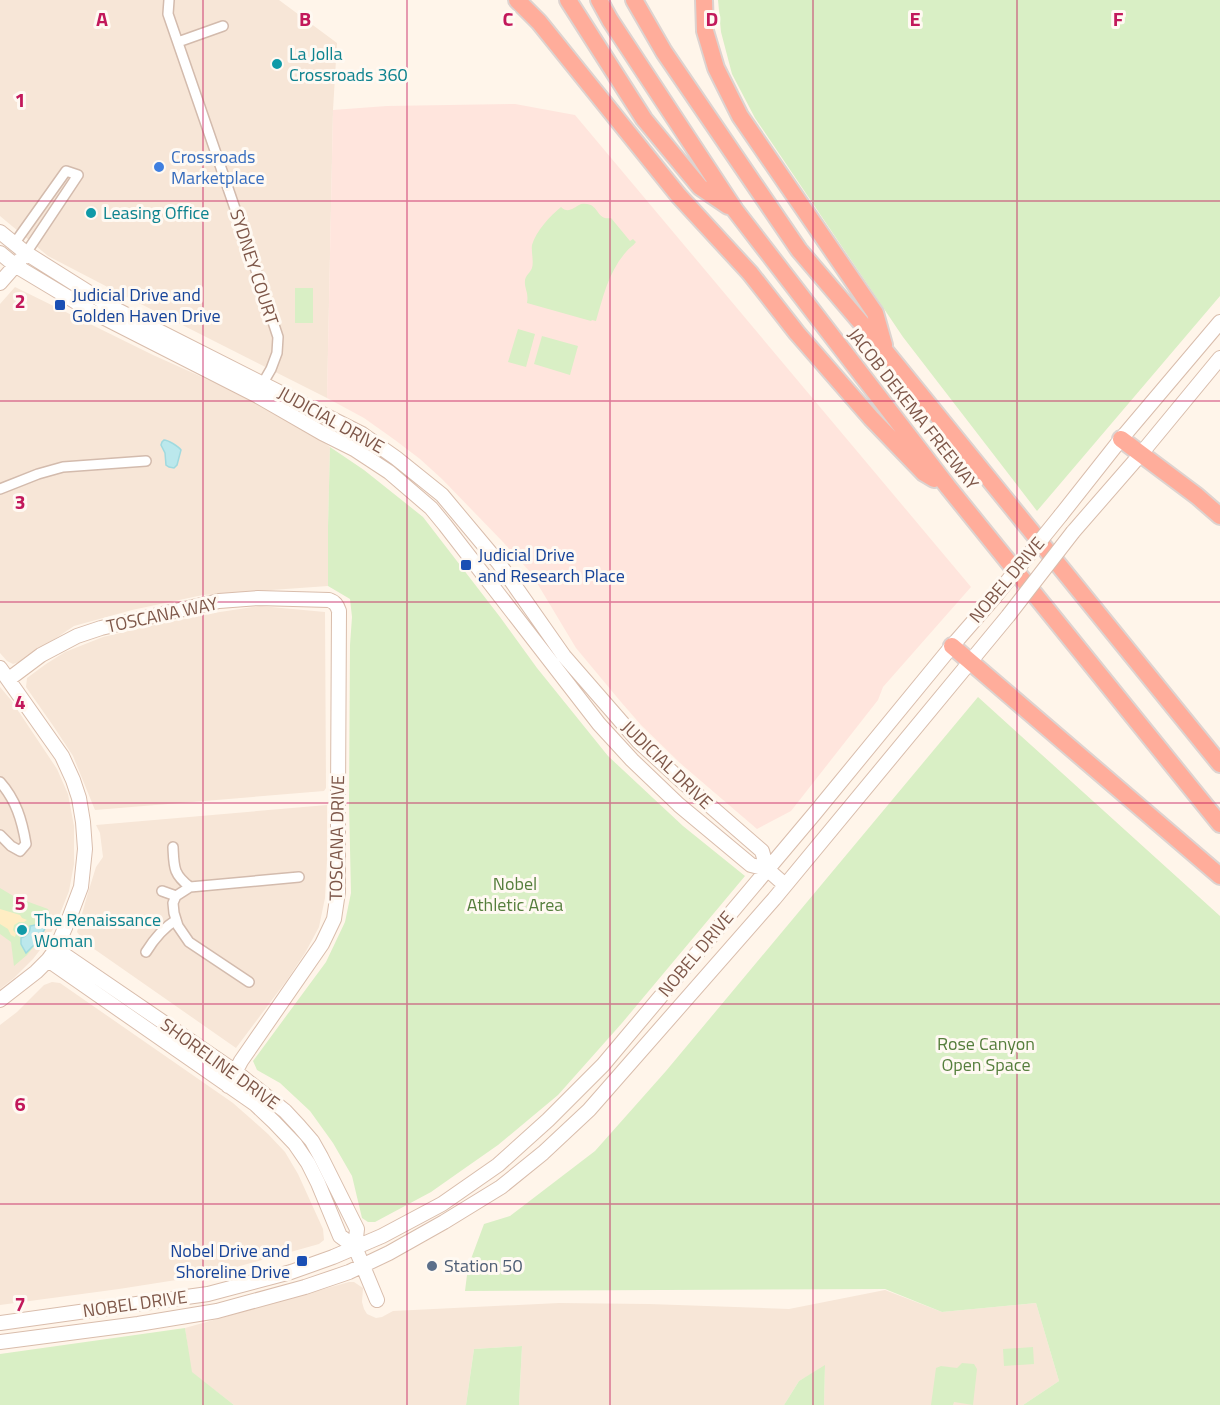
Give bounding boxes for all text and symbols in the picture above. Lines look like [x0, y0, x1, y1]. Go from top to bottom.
text: A [96, 3, 108, 34]
text: B [299, 3, 311, 34]
text: C [503, 3, 514, 34]
text: D [706, 3, 718, 34]
text: E [909, 3, 921, 34]
text: F [1113, 3, 1124, 34]
place label: La Jolla Crossroads 360 [289, 40, 408, 88]
marker: La Jolla Crossroads 360 [270, 57, 284, 71]
text: 1 [14, 84, 26, 115]
place label: Crossroads Marketplace [171, 143, 265, 191]
marker: Crossroads Marketplace [152, 160, 166, 174]
place label: Leasing Office [103, 199, 209, 226]
marker: Leasing Office [84, 206, 98, 220]
street label: SYDNEY COURT [223, 206, 286, 329]
place label: Judicial Drive and Golden Haven Drive [72, 281, 221, 329]
text: 2 [14, 285, 26, 316]
marker: Judicial Drive and Golden Haven Drive [53, 298, 67, 312]
street label: JACOB DEKEMA FREEWAY [841, 322, 986, 496]
street label: JUDICIAL DRIVE [273, 379, 389, 460]
text: 3 [14, 486, 26, 517]
street label: NOBEL DRIVE [962, 531, 1051, 629]
place label: Judicial Drive and Research Place [478, 541, 625, 589]
marker: Judicial Drive and Research Place [459, 558, 473, 572]
street label: TOSCANA WAY [104, 589, 220, 639]
text: 4 [14, 686, 26, 717]
street label: JUDICIAL DRIVE [616, 714, 719, 815]
street label: TOSCANA DRIVE [322, 775, 351, 901]
park label: Nobel Athletic Area [467, 870, 563, 918]
text: 5 [14, 887, 26, 918]
street label: NOBEL DRIVE [651, 905, 740, 1003]
place label: The Renaissance Woman [34, 906, 161, 954]
marker: The Renaissance Woman [15, 923, 29, 937]
street label: SHORELINE DRIVE [155, 1011, 286, 1116]
park label: Rose Canyon Open Space [937, 1030, 1035, 1078]
text: 6 [14, 1088, 26, 1119]
place label: Nobel Drive and Shoreline Drive [170, 1237, 290, 1285]
place label: Station 50 [444, 1252, 522, 1279]
marker: Nobel Drive and Shoreline Drive [295, 1254, 309, 1268]
marker: Station 50 [425, 1259, 439, 1273]
street label: NOBEL DRIVE [81, 1283, 189, 1324]
text: 7 [14, 1288, 26, 1319]

